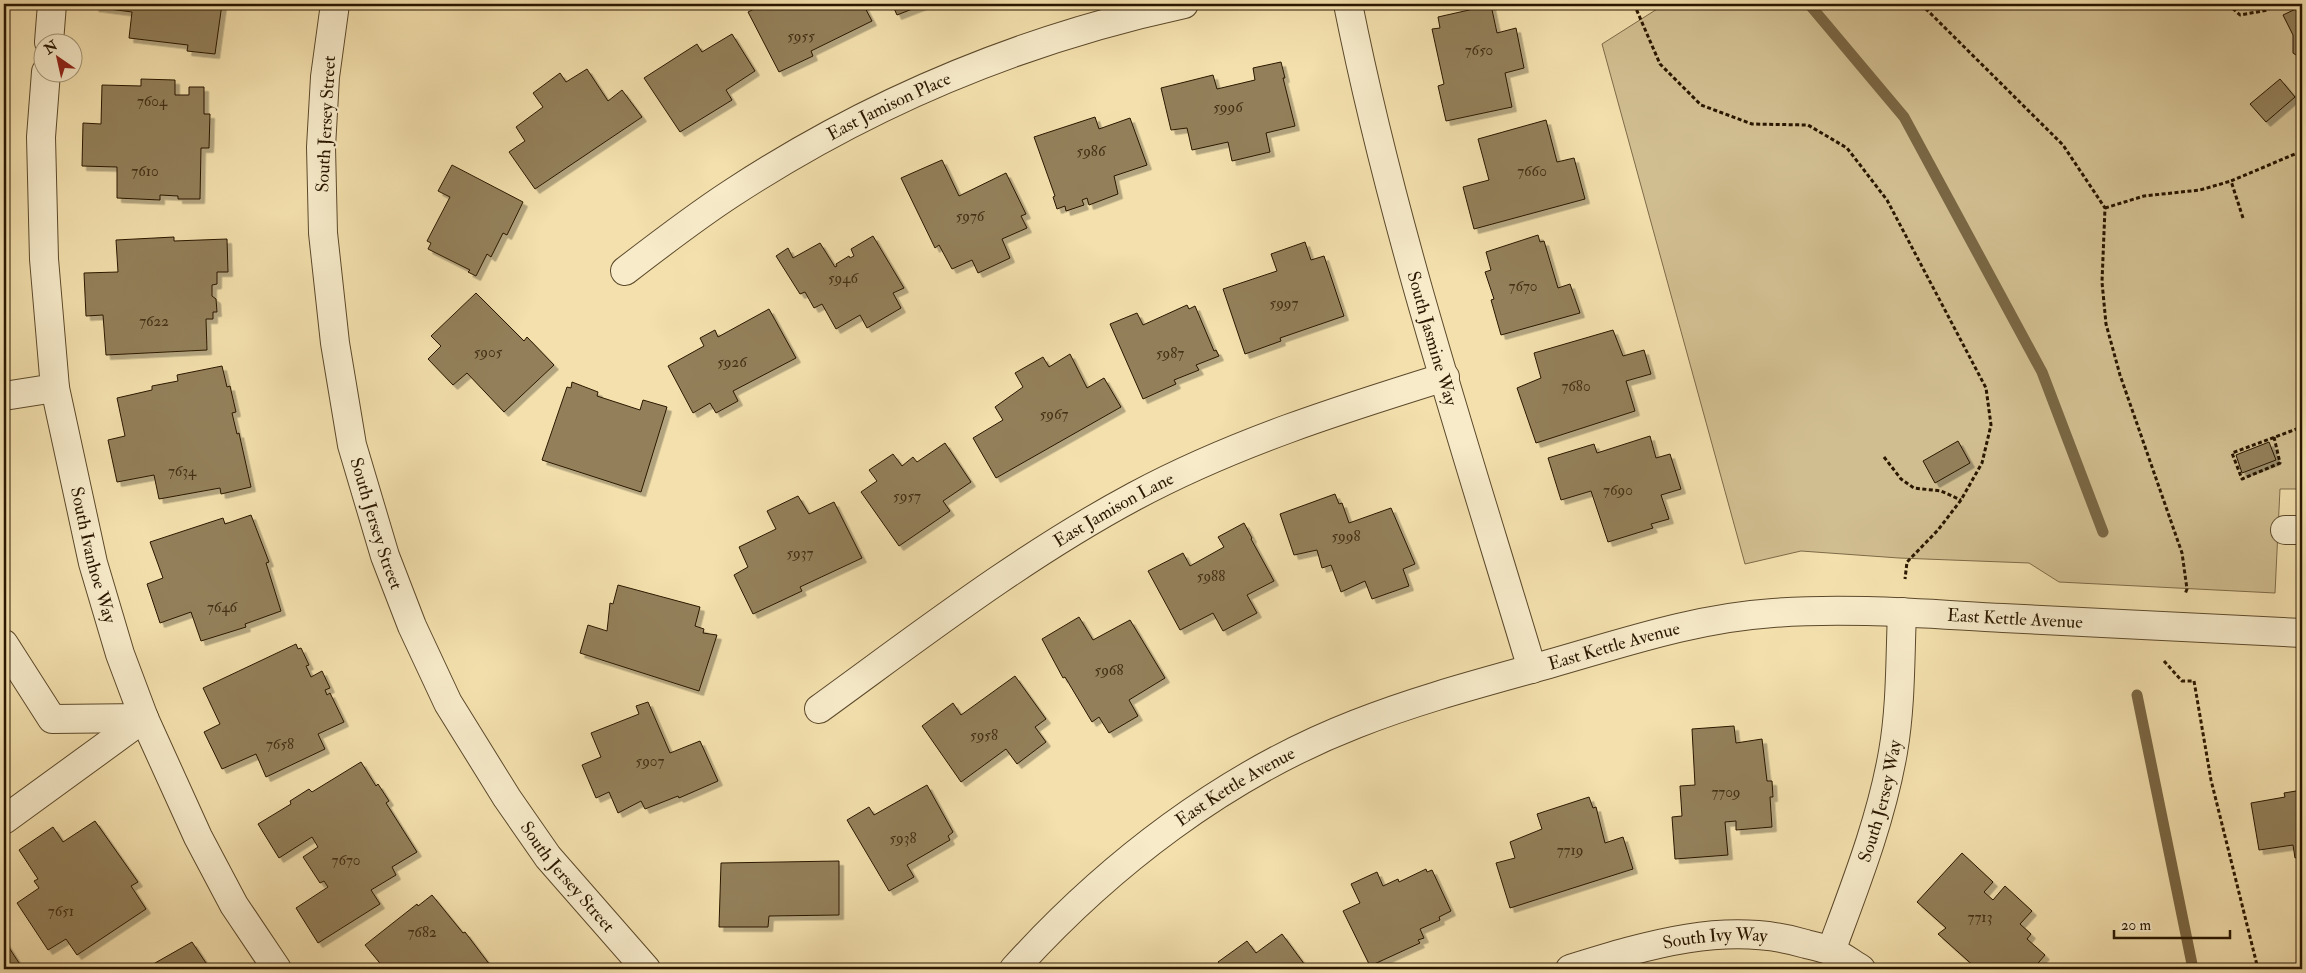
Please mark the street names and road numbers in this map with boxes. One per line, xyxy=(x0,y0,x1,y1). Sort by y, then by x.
street label: South Jersey Street xyxy=(311,55,341,193)
street label: East Jamison Place xyxy=(823,67,955,146)
street label: South Jasmine Way xyxy=(1402,269,1463,409)
street label: South Jersey Street xyxy=(345,455,408,593)
street label: East Jamison Lane xyxy=(1049,467,1178,552)
street label: South Ivanhoe Way xyxy=(65,485,122,627)
street label: East Kettle Avenue xyxy=(1946,603,2084,634)
street label: East Kettle Avenue xyxy=(1545,616,1682,675)
street label: South Jersey Way xyxy=(1853,737,1906,865)
street label: East Kettle Avenue xyxy=(1171,741,1299,831)
street label: South Jersey Street xyxy=(515,817,620,937)
street label: South Ivy Way xyxy=(1660,923,1770,954)

